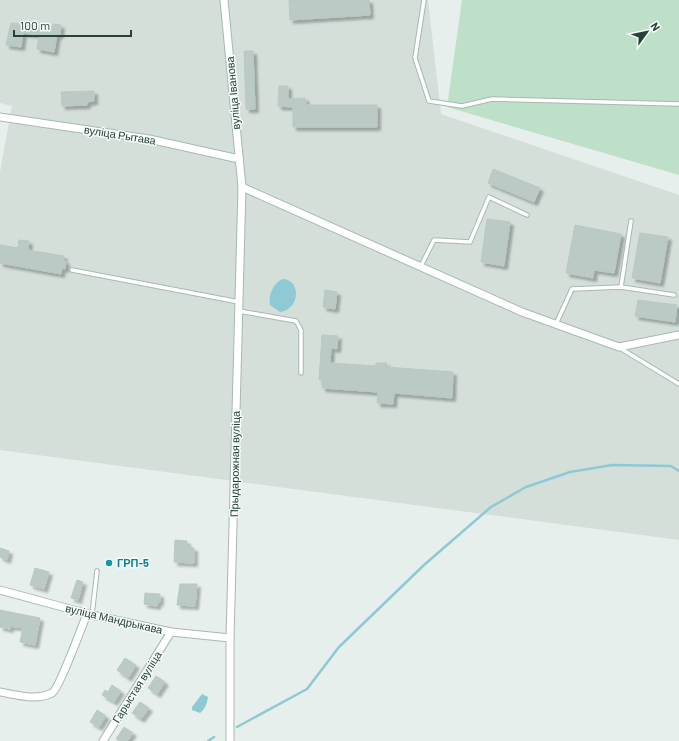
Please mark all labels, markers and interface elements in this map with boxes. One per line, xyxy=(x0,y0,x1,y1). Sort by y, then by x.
scale bar xyxy=(14,12,131,38)
north arrow xyxy=(627,12,667,52)
text: 100 m xyxy=(20,18,50,32)
text: N xyxy=(648,20,663,33)
street label: вуліца Іванова xyxy=(223,55,242,130)
street label: вуліца Рытава xyxy=(83,122,158,147)
street label: Прыдарожная вуліца xyxy=(227,410,242,517)
place label: ГРП-5 xyxy=(117,556,149,569)
marker: ГРП-5 xyxy=(104,558,114,568)
street label: вуліца Мандрыкава xyxy=(64,601,165,636)
street label: Гарыстая вуліца xyxy=(109,648,164,725)

